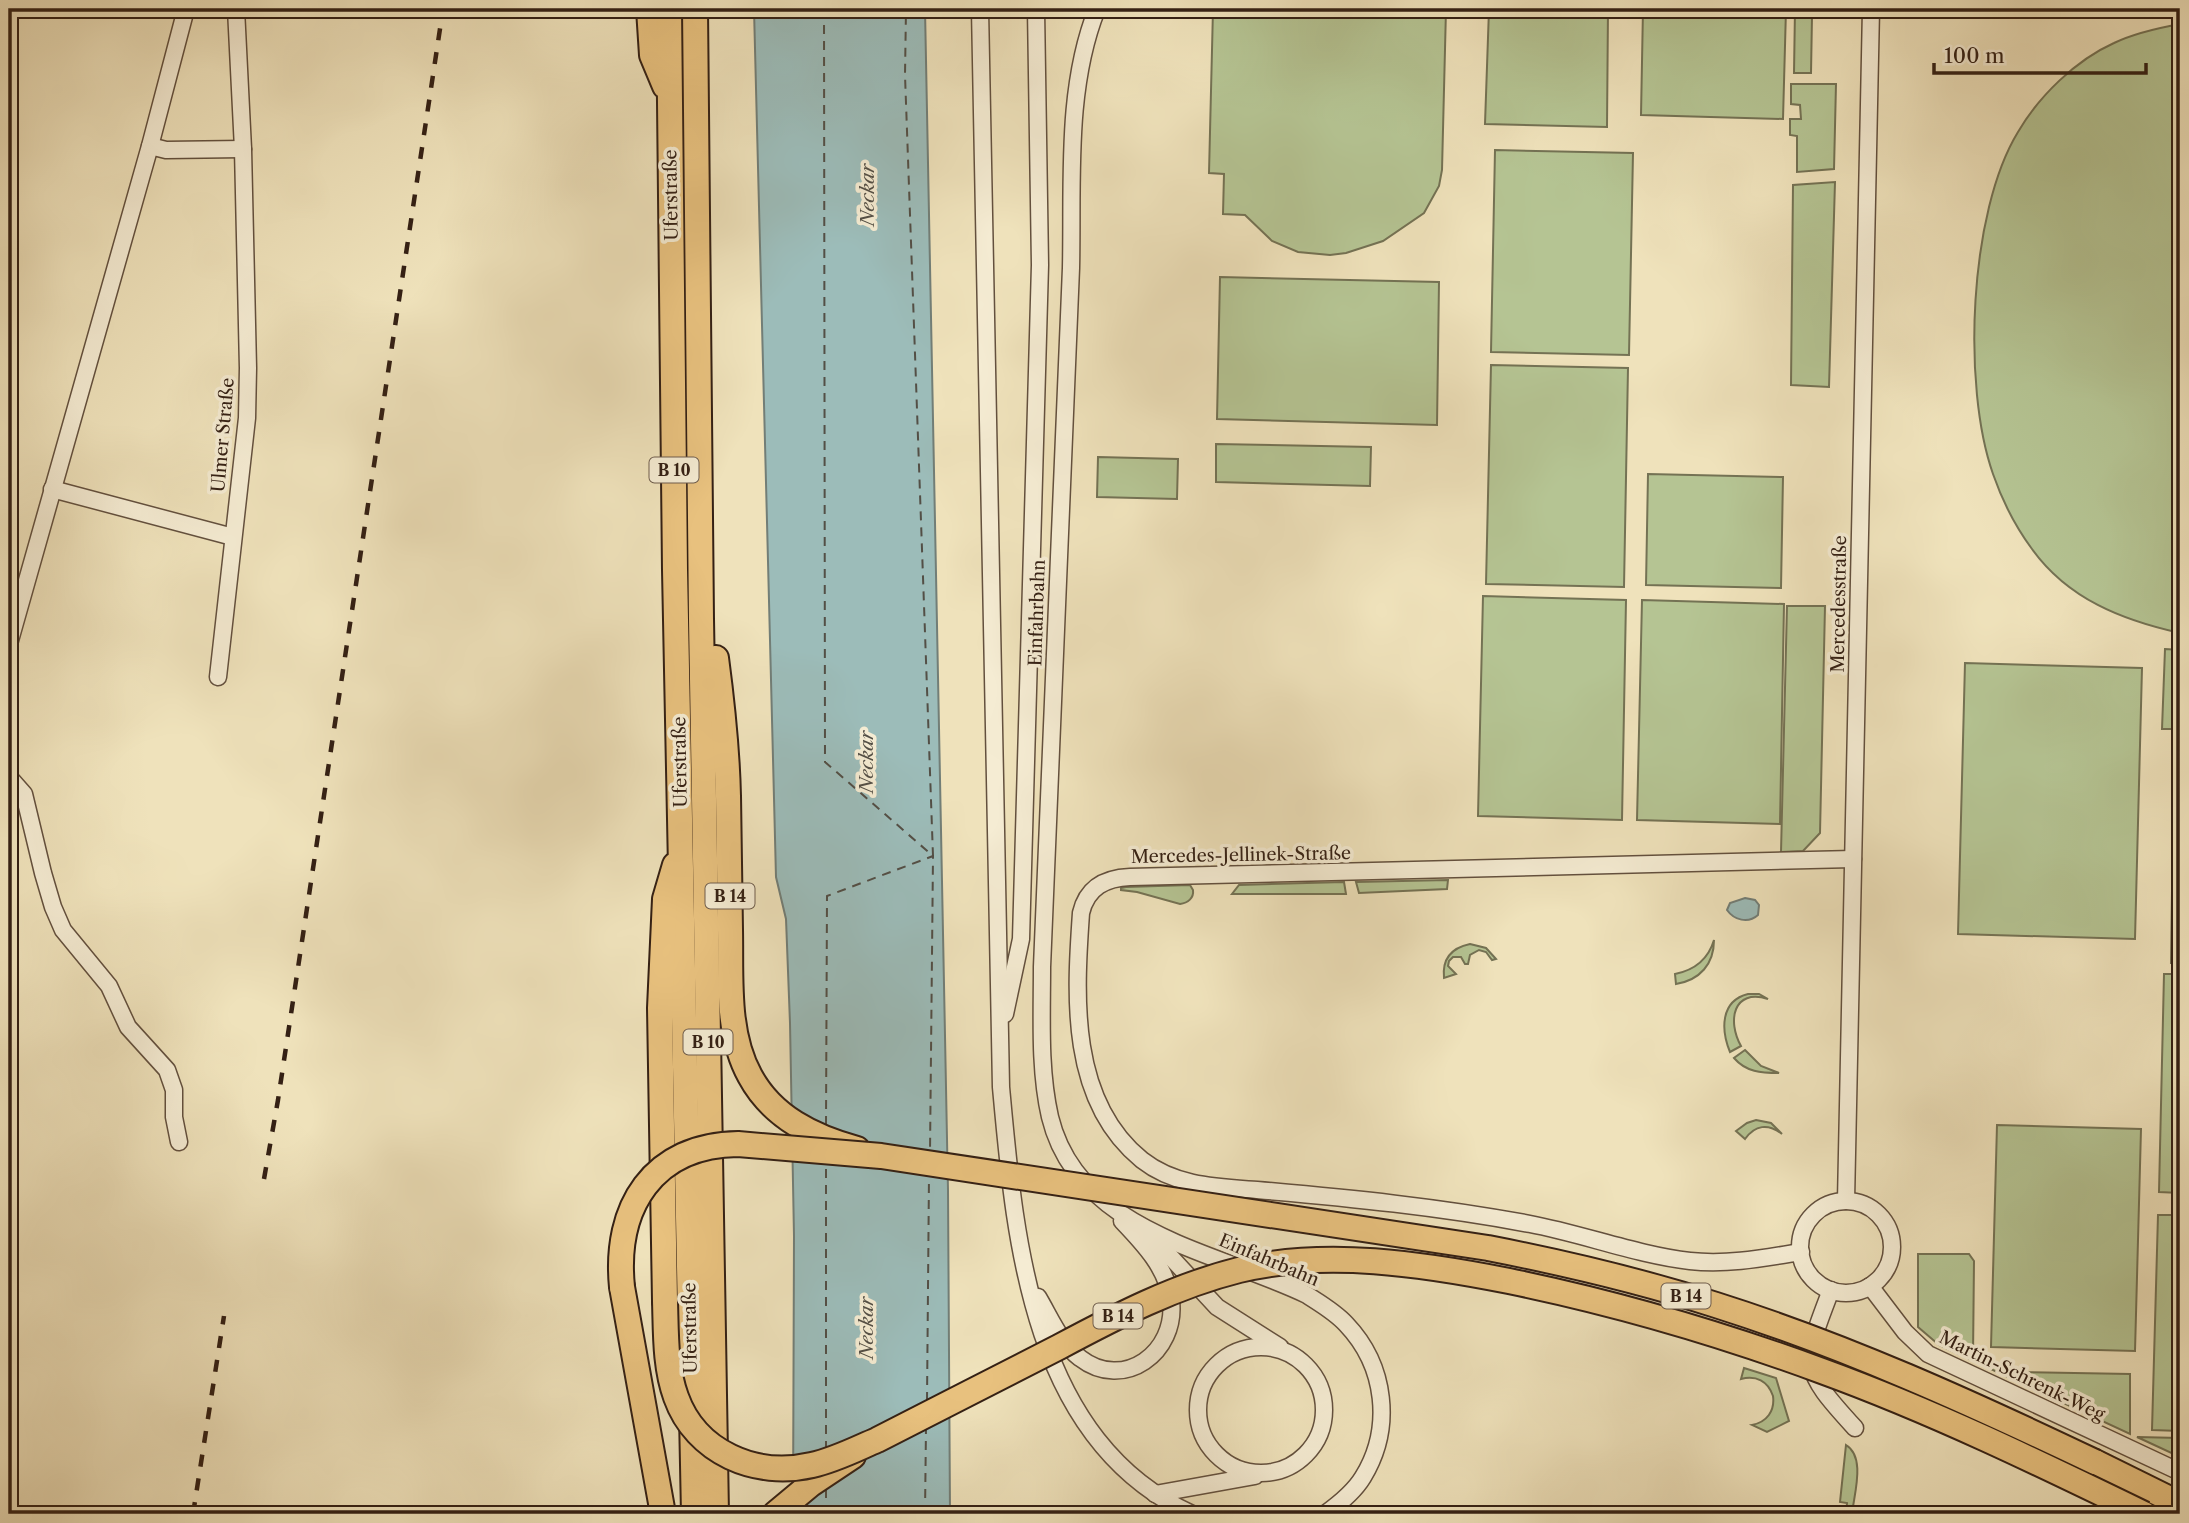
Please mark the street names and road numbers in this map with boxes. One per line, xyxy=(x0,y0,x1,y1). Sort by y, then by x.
street label: Uferstraße xyxy=(659,149,683,241)
street label: Ulmer Straße xyxy=(207,377,239,493)
road number: B 10 xyxy=(650,457,698,482)
street label: Mercedesstraße xyxy=(1827,535,1851,673)
street label: Einfahrbahn xyxy=(1024,559,1050,667)
street label: Uferstraße xyxy=(668,716,692,808)
street label: Mercedes-Jellinek-Straße xyxy=(1131,842,1351,868)
road number: B 14 xyxy=(706,884,754,908)
road number: B 10 xyxy=(684,1030,732,1054)
street label: Einfahrbahn xyxy=(1216,1229,1322,1291)
street label: Uferstraße xyxy=(678,1282,702,1374)
road number: B 14 xyxy=(1662,1284,1710,1308)
road number: B 14 xyxy=(1094,1304,1142,1328)
street label: Martin-Schrenk-Weg xyxy=(1936,1326,2109,1426)

